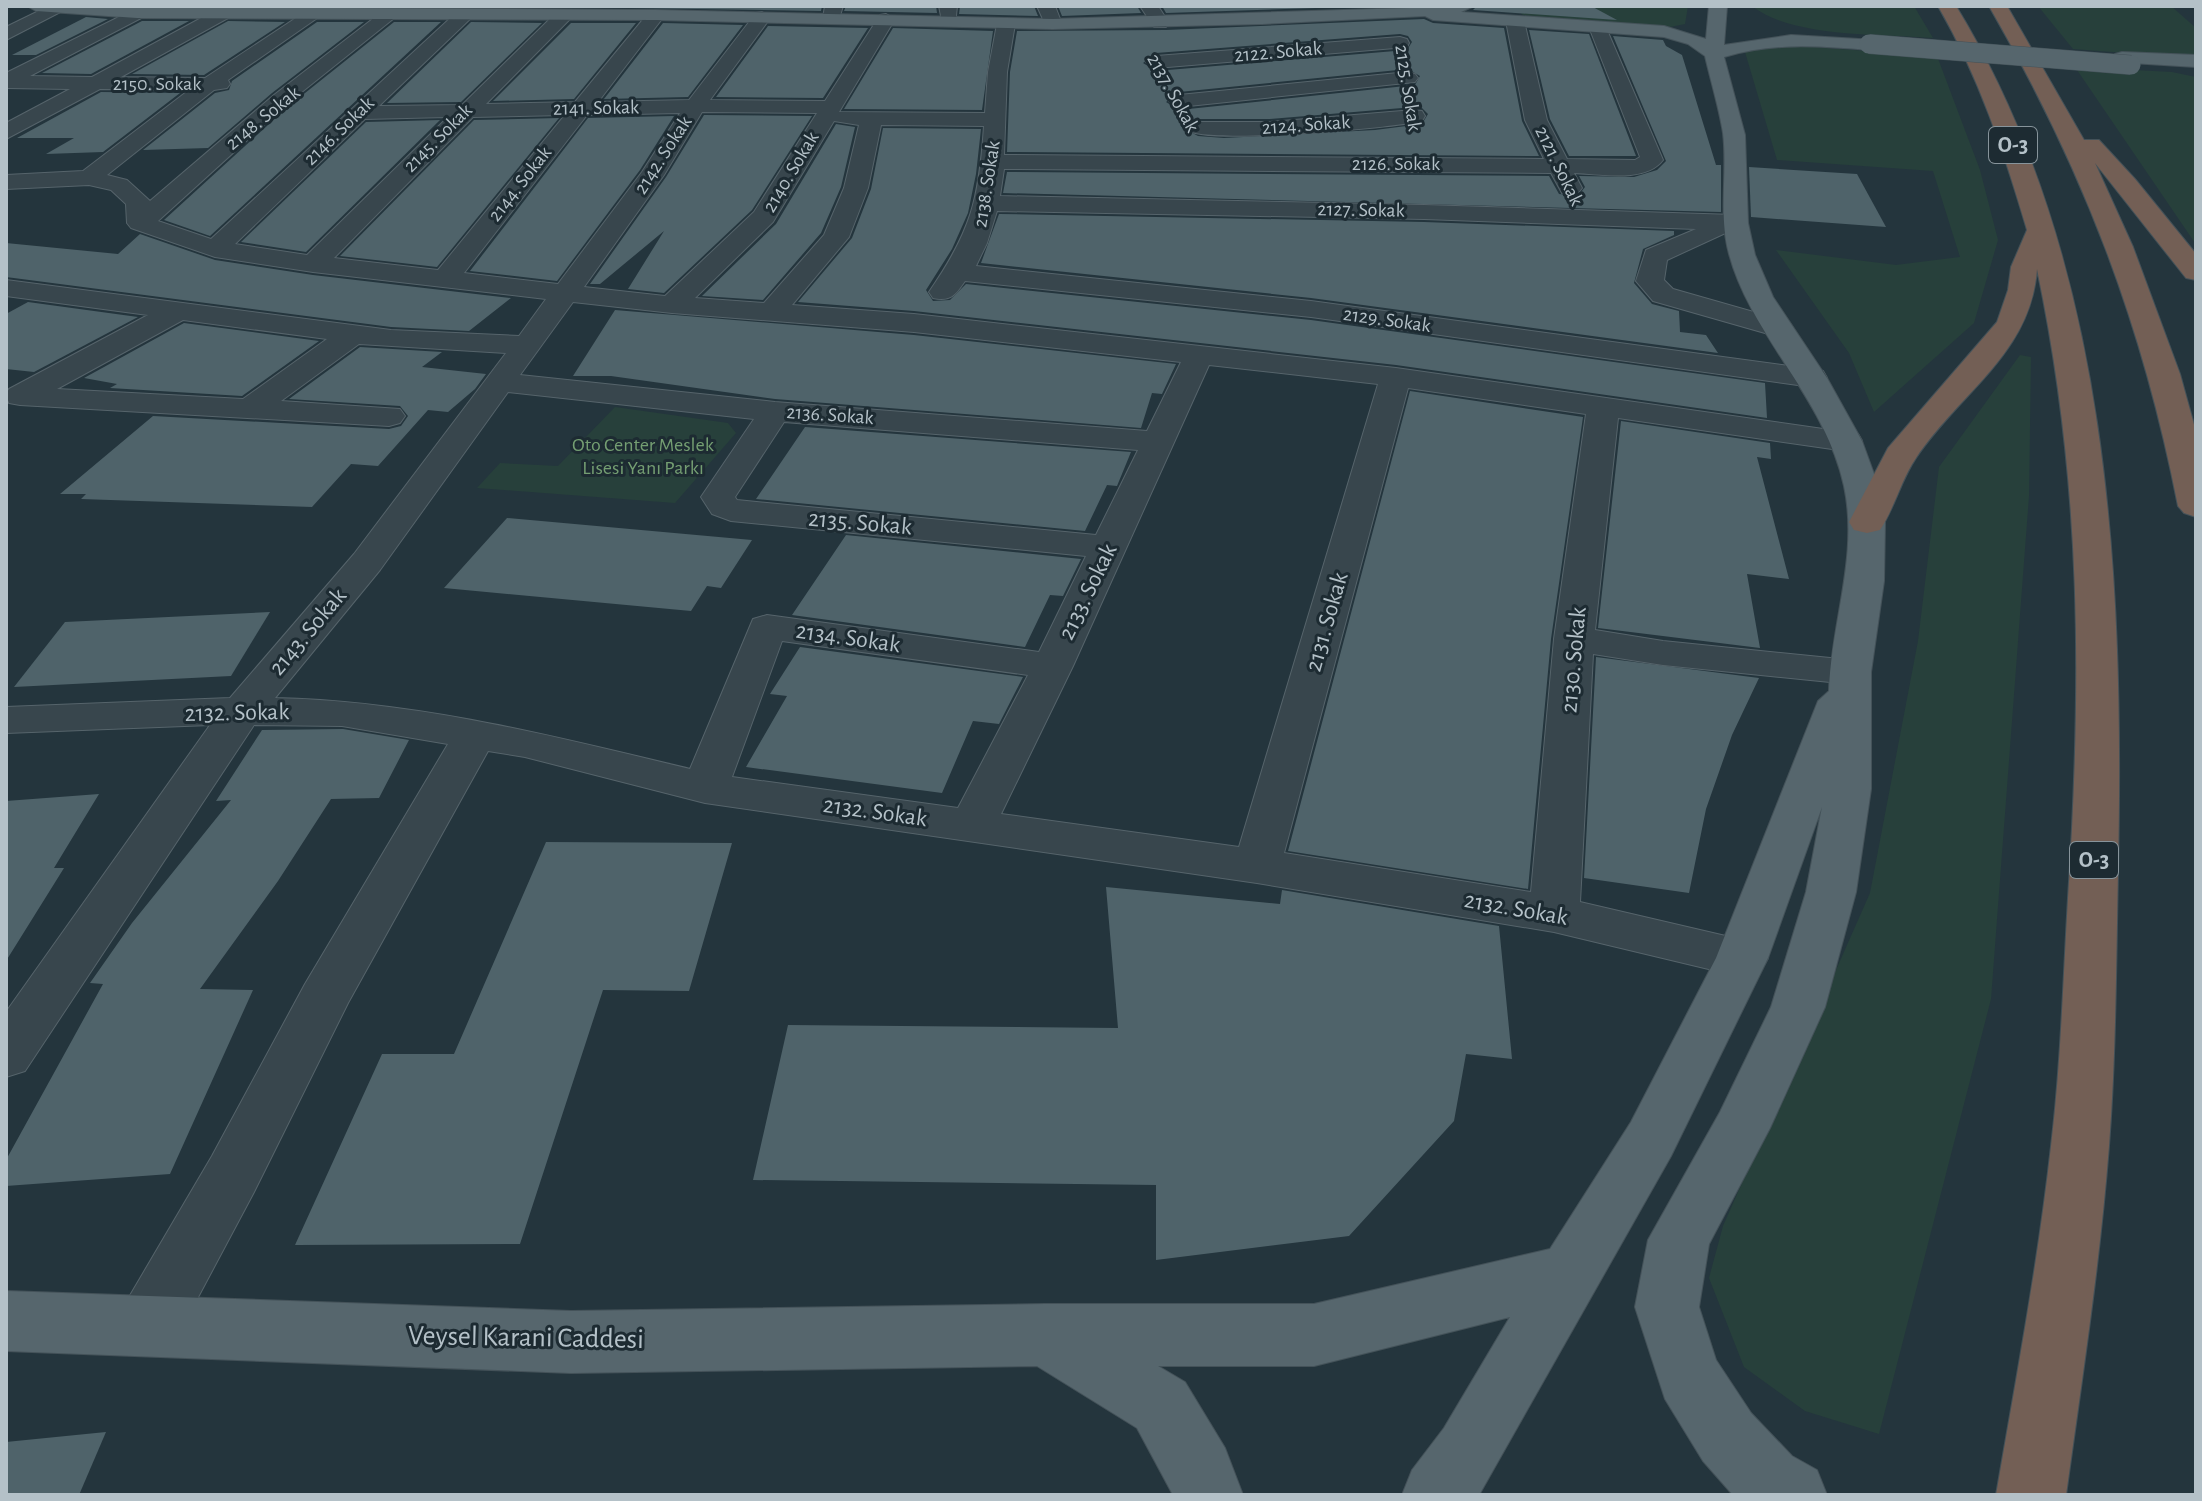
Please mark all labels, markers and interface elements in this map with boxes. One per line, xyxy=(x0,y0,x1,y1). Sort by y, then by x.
street label: 2122. Sokak xyxy=(1233,38,1323,66)
street label: 2125. Sokak xyxy=(1391,43,1425,133)
street label: 2137. Sokak xyxy=(1143,50,1203,136)
street label: 2150. Sokak xyxy=(113,74,201,94)
street label: 2148. Sokak xyxy=(222,82,304,154)
street label: 2146. Sokak xyxy=(300,93,378,169)
street label: 2141. Sokak xyxy=(553,97,639,119)
street label: 2145. Sokak xyxy=(400,100,476,176)
street label: 2142. Sokak xyxy=(631,112,695,198)
street label: 2124. Sokak xyxy=(1261,112,1351,138)
street label: 2121. Sokak xyxy=(1531,123,1587,209)
road number: O-3 xyxy=(1989,127,2037,163)
street label: 2140. Sokak xyxy=(759,128,823,216)
street label: 2138. Sokak xyxy=(970,139,1004,229)
street label: 2144. Sokak xyxy=(485,143,555,225)
street label: 2126. Sokak xyxy=(1352,154,1440,174)
street label: 2127. Sokak xyxy=(1317,199,1405,221)
street label: 2129. Sokak xyxy=(1342,304,1432,336)
street label: 2136. Sokak xyxy=(786,402,874,428)
park label: Oto Center Meslek Lisesi Yanı Parkı xyxy=(572,435,714,478)
street label: 2135. Sokak xyxy=(807,507,913,539)
street label: 2133. Sokak xyxy=(1055,540,1122,644)
street label: 2131. Sokak xyxy=(1301,570,1353,674)
street label: 2143. Sokak xyxy=(265,584,351,680)
street label: 2130. Sokak xyxy=(1557,606,1591,714)
street label: 2134. Sokak xyxy=(794,619,902,657)
street label: 2132. Sokak xyxy=(185,700,290,726)
street label: 2132. Sokak xyxy=(822,793,928,831)
road number: O-3 xyxy=(2070,842,2118,878)
street label: 2132. Sokak xyxy=(1462,888,1570,930)
street label: Veysel Karani Caddesi xyxy=(408,1322,644,1354)

